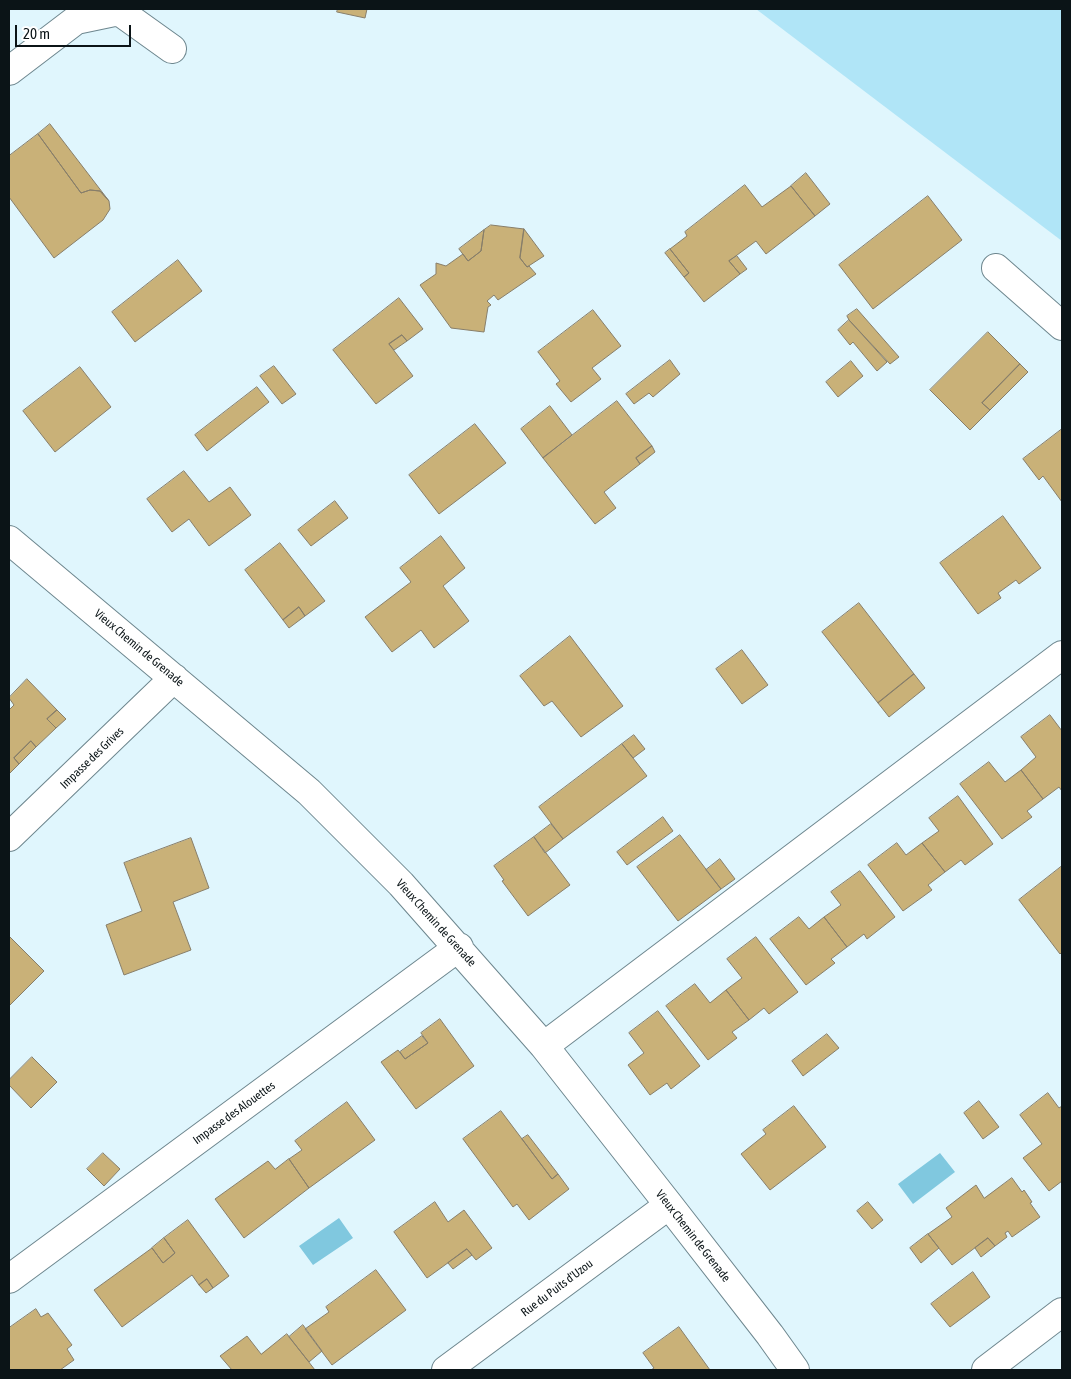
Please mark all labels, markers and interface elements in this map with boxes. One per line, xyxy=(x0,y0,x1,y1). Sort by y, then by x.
scale bar xyxy=(18,15,134,47)
text: 20 m xyxy=(23,25,50,42)
street label: Vieux Chemin de Grenade xyxy=(91,606,187,690)
street label: Impasse des Grives xyxy=(57,724,127,792)
street label: Vieux Chemin de Grenade xyxy=(393,876,479,970)
street label: Impasse des Alouettes xyxy=(190,1078,278,1148)
street label: Vieux Chemin de Grenade xyxy=(653,1187,733,1285)
street label: Rue du Puits d'Uzou xyxy=(518,1256,596,1320)

